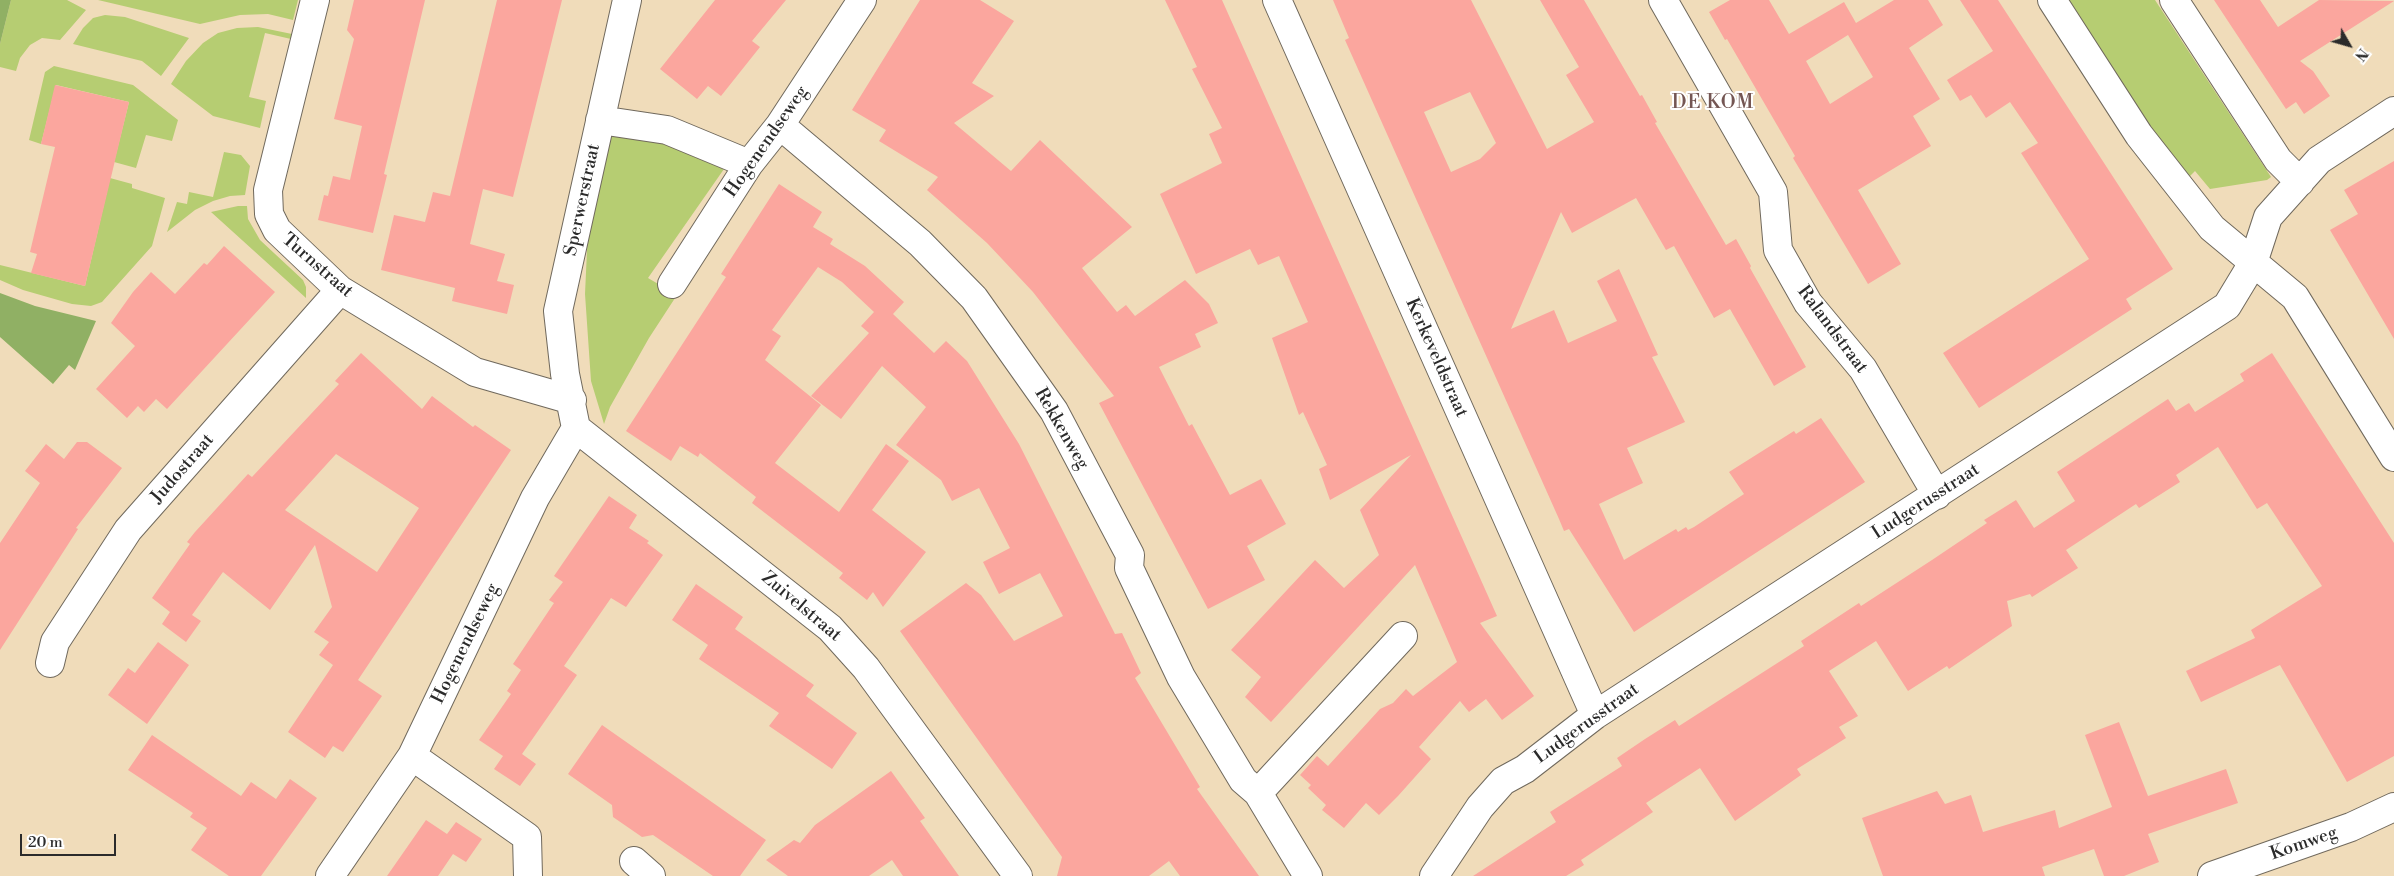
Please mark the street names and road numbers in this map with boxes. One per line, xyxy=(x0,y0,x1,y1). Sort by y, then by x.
street label: Hogenendseweg xyxy=(721,82,813,202)
street label: Sperwerstraat xyxy=(561,142,605,258)
street label: Turnstraat xyxy=(277,229,357,303)
street label: Ralandstraat xyxy=(1792,282,1872,378)
street label: Kerkeveldstraat xyxy=(1400,295,1472,421)
street label: Rekkenweg xyxy=(1029,384,1093,474)
street label: Judostraat xyxy=(147,430,219,508)
street label: Ludgerusstraat xyxy=(1868,459,1984,545)
street label: Zuivelstraat xyxy=(757,567,845,647)
street label: Hogenendseweg xyxy=(428,580,504,708)
street label: Ludgerusstraat xyxy=(1531,679,1643,769)
street label: Komweg xyxy=(2268,822,2340,866)

